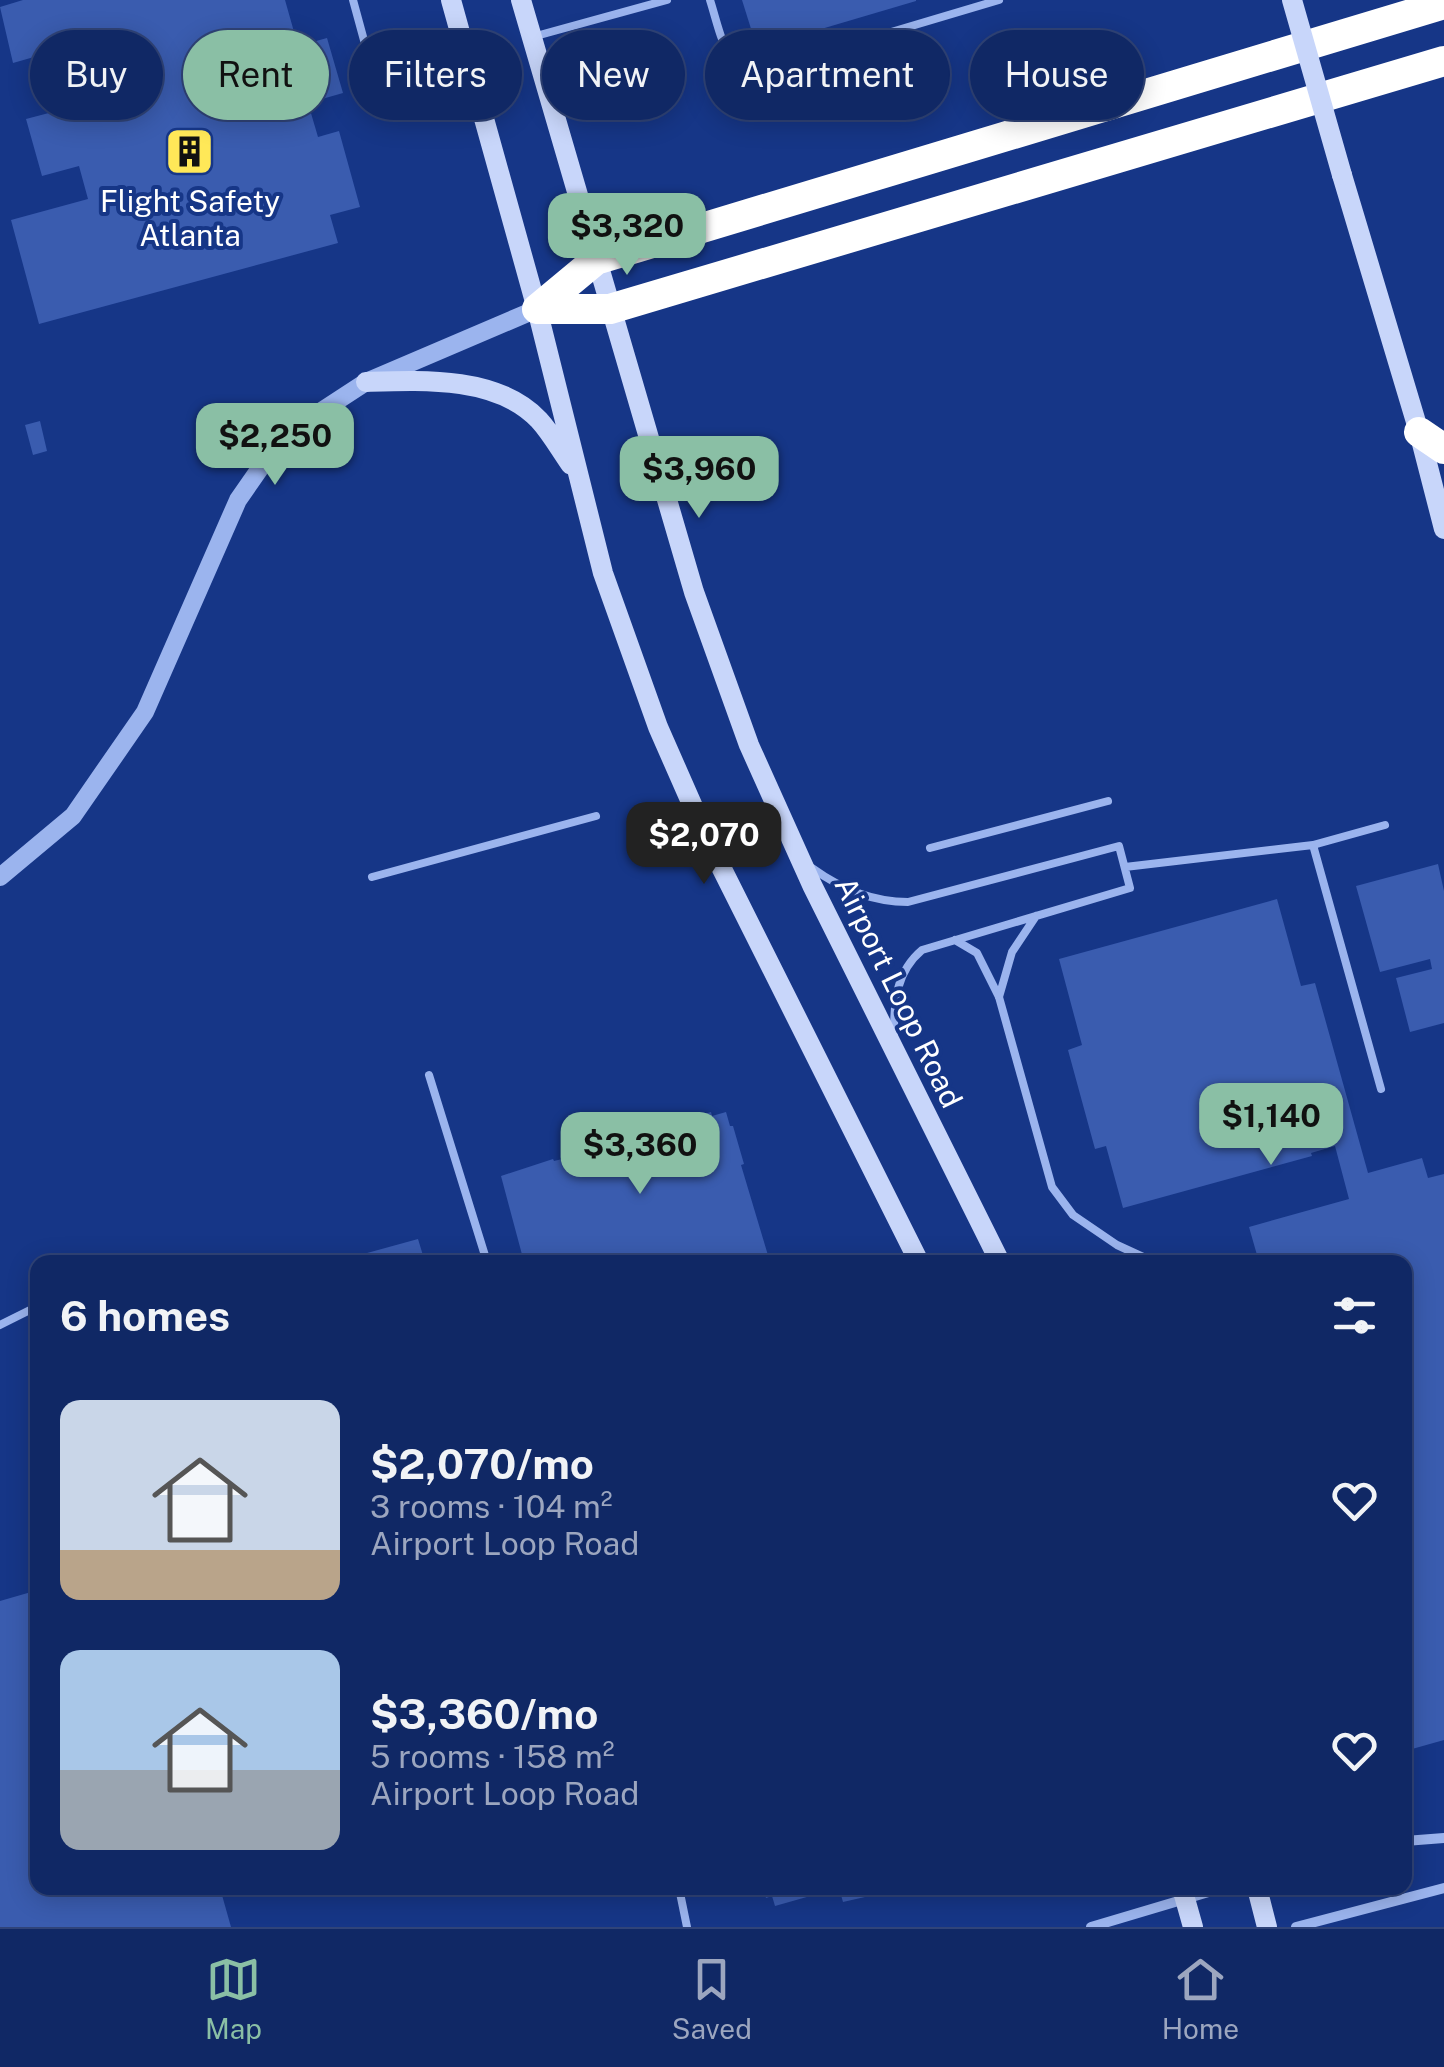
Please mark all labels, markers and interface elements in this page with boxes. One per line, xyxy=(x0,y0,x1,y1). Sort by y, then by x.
chip: Buy xyxy=(30,30,163,120)
chip: Rent xyxy=(183,30,329,120)
chip: Filters xyxy=(349,30,522,120)
chip: New xyxy=(542,30,685,120)
chip: Apartment xyxy=(705,30,950,120)
chip: House xyxy=(970,30,1144,120)
building icon: Flight Safety Atlanta xyxy=(164,126,216,178)
place label: Flight Safety Atlanta xyxy=(100,183,280,253)
pin: $3,320 xyxy=(546,193,708,278)
text: $3,320 xyxy=(570,207,684,244)
pin: $2,250 xyxy=(194,403,356,488)
text: $2,250 xyxy=(218,417,332,454)
pin: $3,960 xyxy=(618,436,780,521)
text: $3,960 xyxy=(642,450,756,487)
pin: $2,070 xyxy=(623,802,785,887)
text: $2,070 xyxy=(648,816,760,853)
street label: Airport Loop Road xyxy=(827,871,971,1113)
pin: $1,140 xyxy=(1190,1083,1352,1168)
text: $1,140 xyxy=(1221,1097,1321,1134)
pin: $3,360 xyxy=(559,1112,721,1197)
text: $3,360 xyxy=(583,1126,697,1163)
icon: filters xyxy=(1327,1288,1382,1343)
text: 6 homes xyxy=(60,1291,230,1340)
text: $2,070/mo xyxy=(370,1439,594,1488)
icon: home xyxy=(140,1440,260,1560)
icon: heart xyxy=(1327,1473,1382,1528)
text: 3 rooms · 104 m² xyxy=(370,1488,613,1525)
text: Airport Loop Road xyxy=(370,1525,639,1562)
text: $3,360/mo xyxy=(370,1689,598,1738)
icon: home xyxy=(140,1690,260,1810)
icon: heart xyxy=(1327,1723,1382,1778)
text: 5 rooms · 158 m² xyxy=(370,1738,614,1775)
text: Airport Loop Road xyxy=(370,1775,639,1812)
tab: Map xyxy=(205,1952,262,2045)
tab: Saved xyxy=(672,1952,752,2045)
tab: Home xyxy=(1162,1952,1239,2045)

